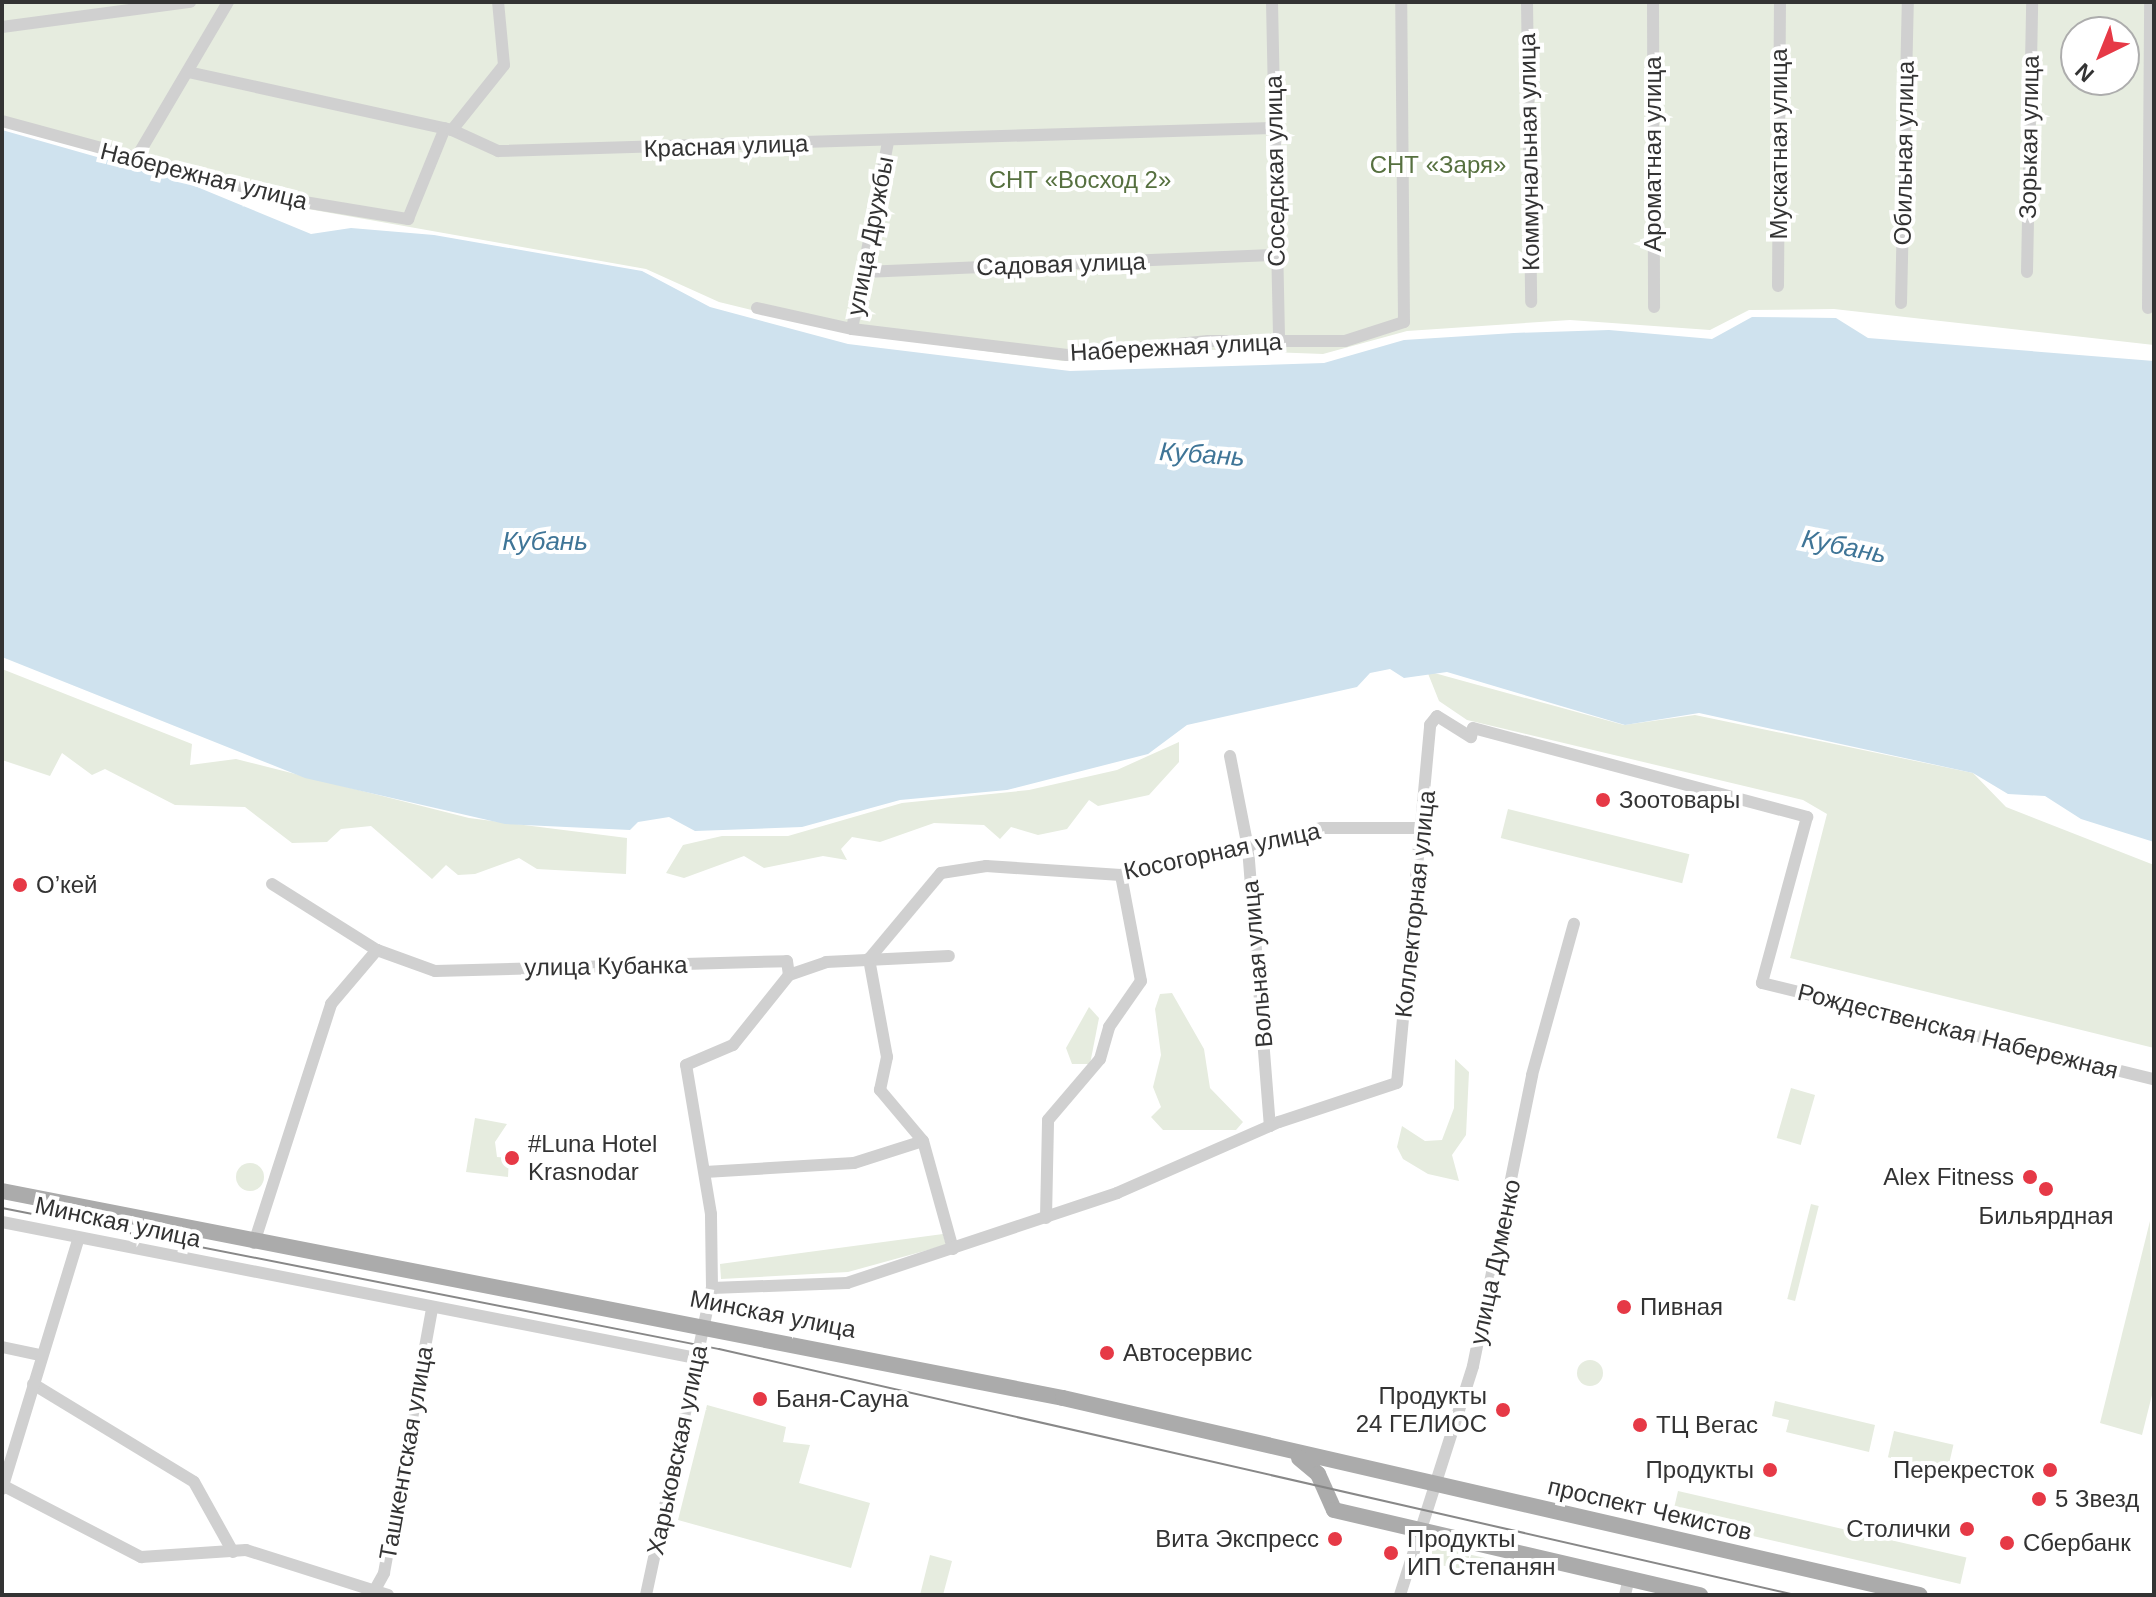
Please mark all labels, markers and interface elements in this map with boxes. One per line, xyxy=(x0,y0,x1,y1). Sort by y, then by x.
north arrow xyxy=(2060,16,2140,96)
street label: Коммунальная улица xyxy=(1513,33,1545,271)
street label: Мускатная улица xyxy=(1765,48,1793,240)
street label: Зорькая улица xyxy=(2013,55,2045,219)
street label: Ароматная улица xyxy=(1639,56,1667,252)
text: N xyxy=(2070,58,2099,87)
street label: Обильная улица xyxy=(1888,60,1920,246)
street label: Соседская улица xyxy=(1259,75,1291,267)
street label: Красная улица xyxy=(643,129,809,163)
street label: Набережная улица xyxy=(98,136,310,216)
park label: СНТ «Заря» xyxy=(1370,151,1506,179)
street label: улица Дружбы xyxy=(840,154,900,318)
park label: СНТ «Восход 2» xyxy=(989,166,1171,194)
street label: Садовая улица xyxy=(976,247,1146,281)
street label: Набережная улица xyxy=(1069,327,1283,367)
water label: Кубань xyxy=(1158,436,1246,474)
water label: Кубань xyxy=(1799,524,1889,570)
water label: Кубань xyxy=(502,526,588,558)
place label: Зоотовары xyxy=(1619,786,1740,814)
street label: Коллекторная улица xyxy=(1389,789,1441,1019)
marker: Зоотовары xyxy=(1594,791,1612,809)
street label: Косогорная улица xyxy=(1121,816,1323,886)
place label: О’кей xyxy=(36,871,98,899)
marker: О’кей xyxy=(11,876,29,894)
street label: Вольная улица xyxy=(1235,879,1279,1049)
street label: улица Кубанка xyxy=(524,950,688,982)
street label: Рождественская Набережная xyxy=(1795,977,2121,1085)
place label: #Luna Hotel Krasnodar xyxy=(528,1130,657,1186)
marker: #Luna Hotel Krasnodar xyxy=(503,1149,521,1167)
place label: Alex Fitness xyxy=(1883,1163,2014,1191)
marker: Alex Fitness xyxy=(2021,1168,2039,1186)
street label: улица Думенко xyxy=(1463,1177,1527,1347)
marker: Бильярдная xyxy=(2037,1180,2055,1198)
street label: Минская улица xyxy=(33,1190,203,1254)
place label: Бильярдная xyxy=(1978,1202,2114,1230)
street label: Минская улица xyxy=(687,1284,859,1344)
place label: Пивная xyxy=(1640,1293,1723,1321)
marker: Пивная xyxy=(1615,1298,1633,1316)
place label: Автосервис xyxy=(1123,1339,1252,1367)
street label: Харьковская улица xyxy=(641,1342,713,1558)
street label: Ташкентская улица xyxy=(373,1344,439,1562)
marker: Автосервис xyxy=(1098,1344,1116,1362)
place label: Продукты 24 ГЕЛИОС xyxy=(1356,1382,1487,1438)
place label: Баня-Сауна xyxy=(776,1385,909,1413)
marker: Баня-Сауна xyxy=(751,1390,769,1408)
marker: Продукты 24 ГЕЛИОС xyxy=(1494,1401,1512,1419)
place label: ТЦ Вегас xyxy=(1656,1411,1758,1439)
marker: ТЦ Вегас xyxy=(1631,1416,1649,1434)
place label: Продукты xyxy=(1646,1456,1754,1484)
place label: Перекресток xyxy=(1893,1456,2034,1484)
marker: Продукты xyxy=(1761,1461,1779,1479)
marker: Перекресток xyxy=(2041,1461,2059,1479)
street label: проспект Чекистов xyxy=(1545,1472,1755,1546)
place label: 5 Звезд xyxy=(2055,1485,2139,1513)
marker: 5 Звезд xyxy=(2030,1490,2048,1508)
place label: Столички xyxy=(1846,1515,1951,1543)
marker: Столички xyxy=(1958,1520,1976,1538)
place label: Вита Экспресс xyxy=(1155,1525,1319,1553)
place label: Продукты ИП Степанян xyxy=(1407,1525,1555,1581)
place label: Сбербанк xyxy=(2023,1529,2131,1557)
marker: Вита Экспресс xyxy=(1326,1530,1344,1548)
marker: Сбербанк xyxy=(1998,1534,2016,1552)
marker: Продукты ИП Степанян xyxy=(1382,1544,1400,1562)

